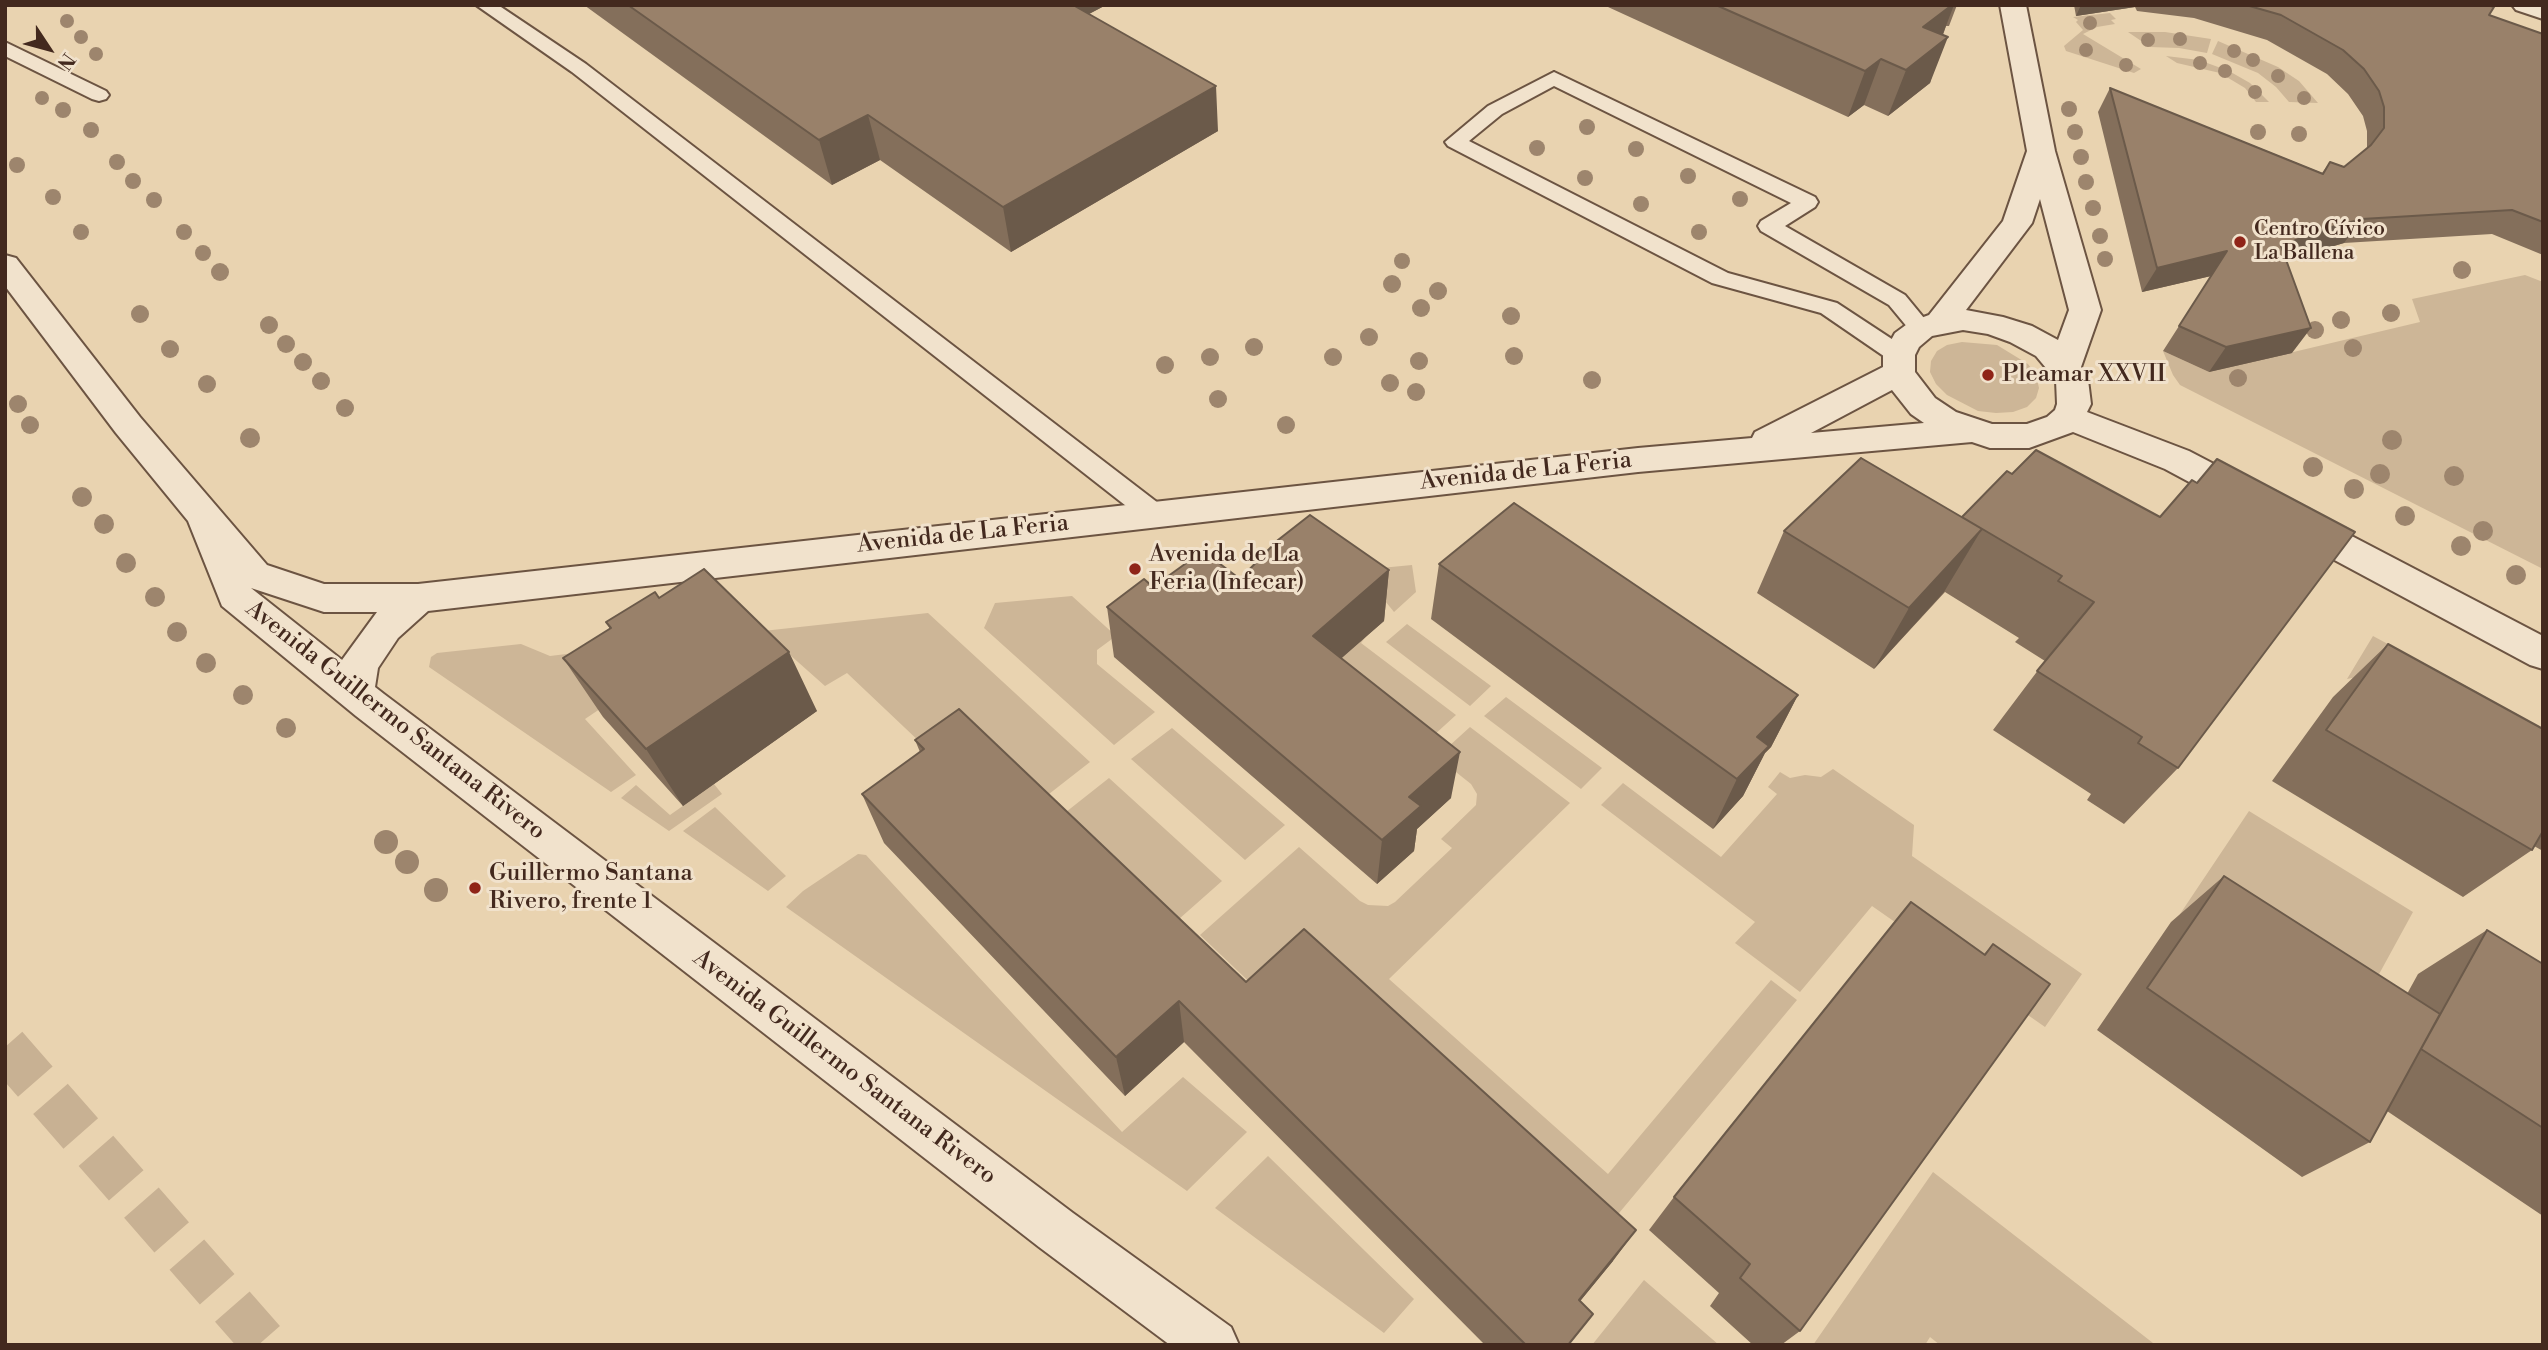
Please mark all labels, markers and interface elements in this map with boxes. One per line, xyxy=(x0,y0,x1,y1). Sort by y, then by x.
north arrow xyxy=(14,14,84,84)
text: N xyxy=(52,48,80,74)
place label: Centro Cívico La Ballena xyxy=(2254,217,2385,267)
marker: Centro Cívico La Ballena xyxy=(2232,234,2248,250)
place label: Pleamar XXVII xyxy=(2002,361,2166,389)
marker: Pleamar XXVII xyxy=(1980,367,1996,383)
street label: Avenida de La Feria xyxy=(1419,447,1633,497)
street label: Avenida de La Feria xyxy=(856,510,1070,560)
place label: Avenida de La Feria (Infecar) xyxy=(1149,541,1304,597)
marker: Avenida de La Feria (Infecar) xyxy=(1127,561,1143,577)
street label: Avenida Guillermo Santana Rivero xyxy=(239,595,551,847)
place label: Guillermo Santana Rivero, frente 1 xyxy=(489,860,693,916)
marker: Guillermo Santana Rivero, frente 1 xyxy=(467,880,483,896)
street label: Avenida Guillermo Santana Rivero xyxy=(687,944,1001,1192)

